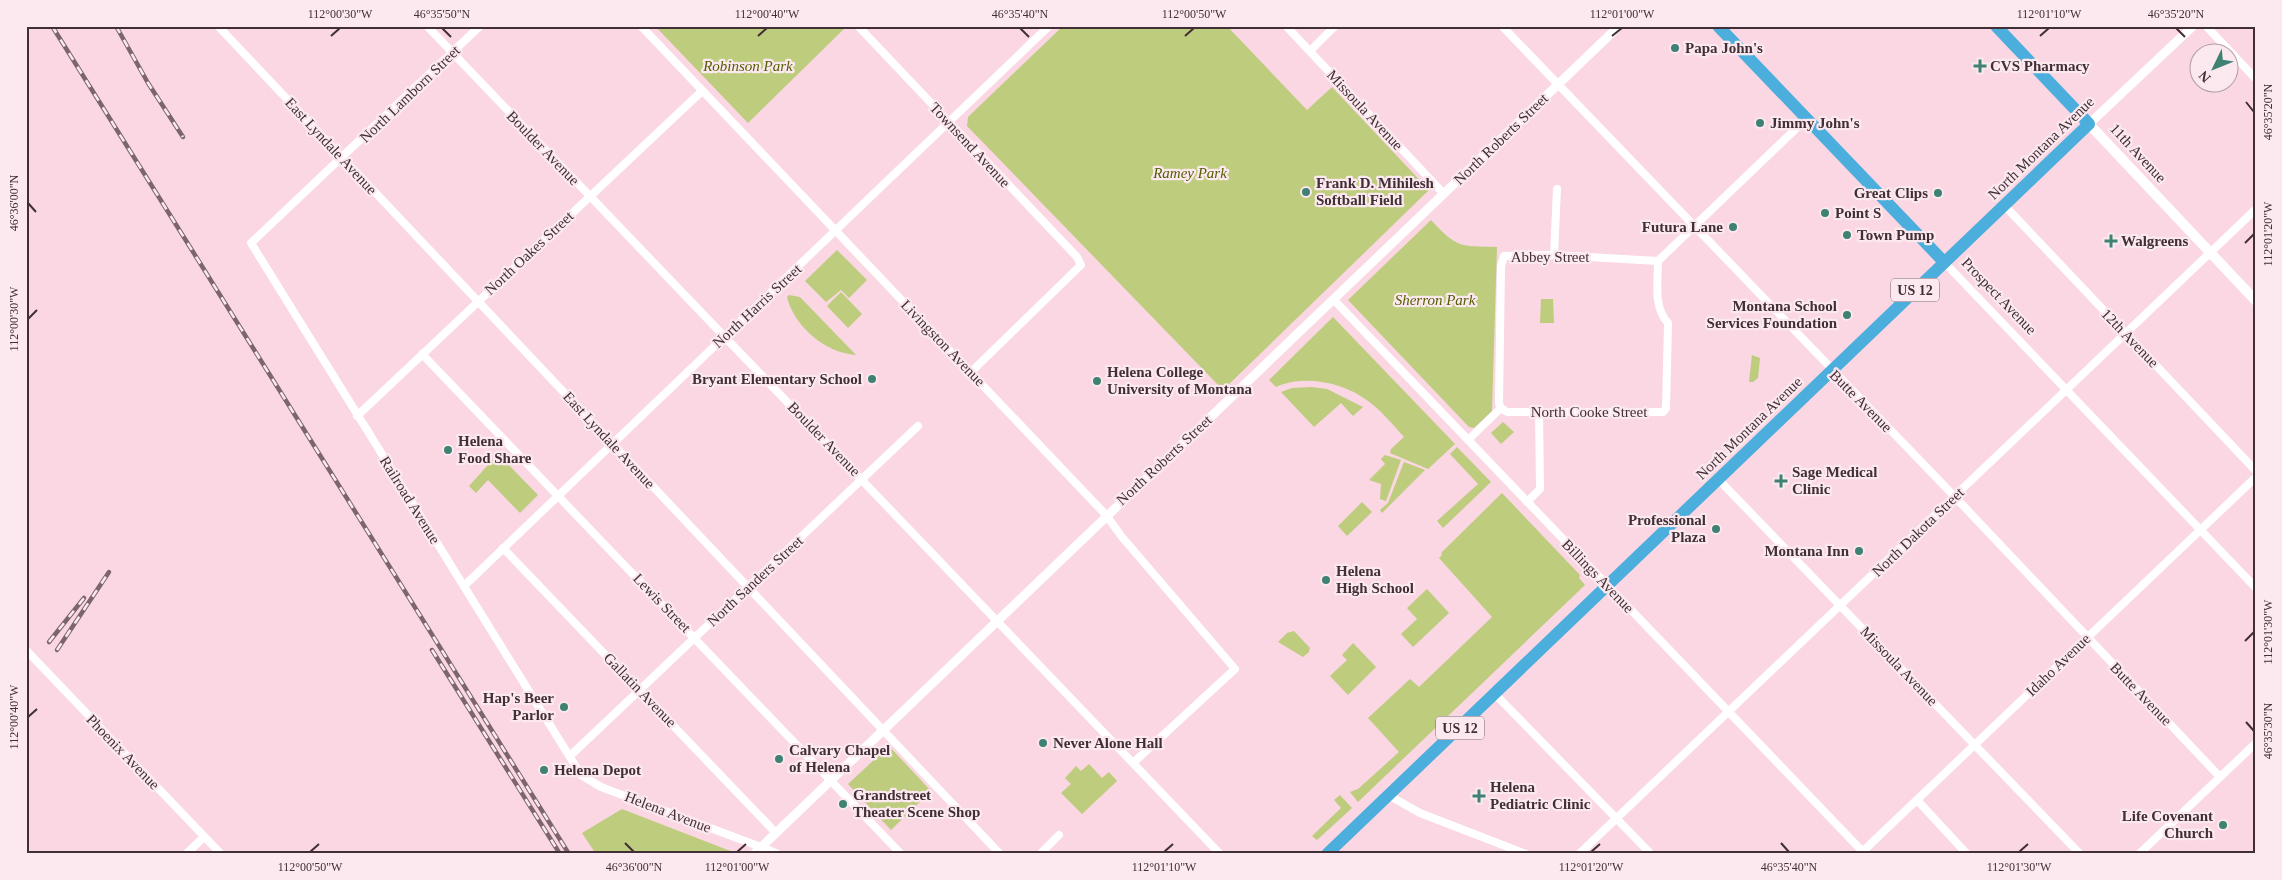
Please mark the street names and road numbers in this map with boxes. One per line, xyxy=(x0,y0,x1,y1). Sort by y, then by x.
street label: North Lamborn Street xyxy=(357,42,464,146)
street label: Missoula Avenue xyxy=(1324,67,1406,154)
street label: North Roberts Street xyxy=(1451,90,1552,188)
street label: North Montana Avenue xyxy=(1985,93,2097,203)
street label: East Lyndale Avenue xyxy=(282,94,380,198)
street label: Townsend Avenue xyxy=(927,99,1014,191)
street label: Boulder Avenue xyxy=(504,108,583,189)
street label: 11th Avenue xyxy=(2107,120,2170,186)
street label: North Oakes Street xyxy=(482,207,577,298)
street label: Abbey Street xyxy=(1511,249,1590,265)
street label: Prospect Avenue xyxy=(1958,254,2040,338)
street label: North Harris Street xyxy=(710,260,805,351)
road number: US 12 xyxy=(1891,278,1939,302)
street label: Livingston Avenue xyxy=(898,297,988,390)
street label: 12th Avenue xyxy=(2098,305,2162,371)
street label: Butte Avenue xyxy=(1827,367,1896,436)
street label: North Montana Avenue xyxy=(1693,373,1805,483)
street label: East Lyndale Avenue xyxy=(560,388,658,492)
street label: Boulder Avenue xyxy=(785,399,864,480)
street label: North Cooke Street xyxy=(1531,404,1648,420)
street label: North Roberts Street xyxy=(1113,411,1215,508)
street label: Railroad Avenue xyxy=(377,453,443,547)
street label: North Dakota Street xyxy=(1869,484,1968,580)
street label: North Sanders Street xyxy=(704,532,807,629)
street label: Billings Avenue xyxy=(1559,536,1637,616)
street label: Lewis Street xyxy=(630,570,695,636)
street label: Missoula Avenue xyxy=(1857,623,1941,709)
street label: Idaho Avenue xyxy=(2023,630,2094,699)
street label: Gallatin Avenue xyxy=(601,650,680,731)
street label: Butte Avenue xyxy=(2107,659,2175,729)
street label: Phoenix Avenue xyxy=(83,711,163,793)
road number: US 12 xyxy=(1436,716,1484,740)
street label: Helena Avenue xyxy=(623,788,714,836)

